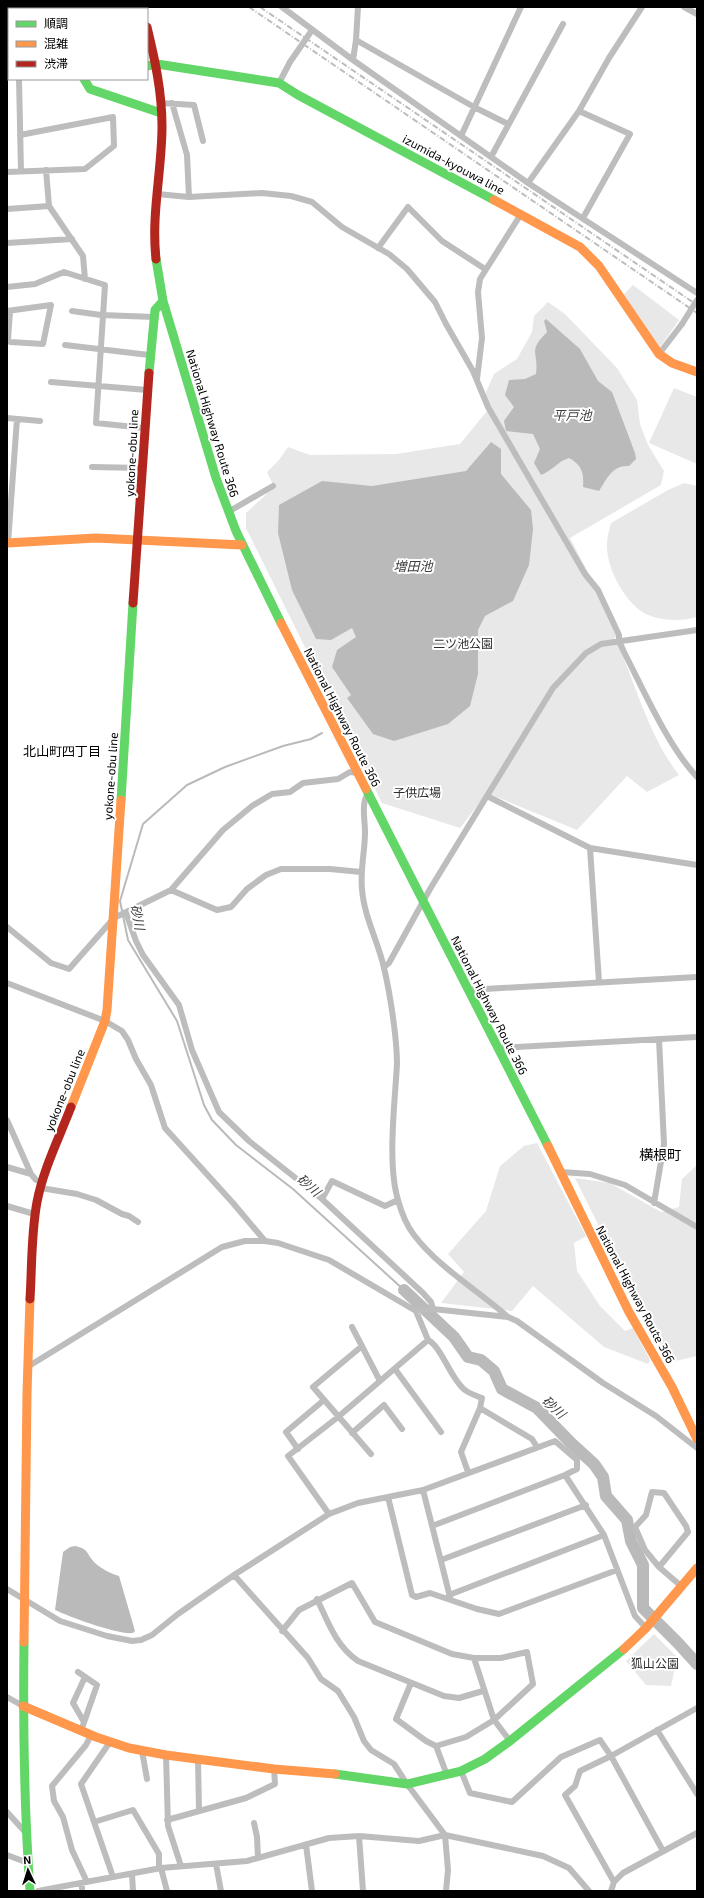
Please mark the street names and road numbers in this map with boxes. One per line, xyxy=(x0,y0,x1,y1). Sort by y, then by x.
street label: izumida-kyouwa line xyxy=(401,131,507,197)
street label: National Highway Route 366 xyxy=(184,347,242,499)
street label: yokone-obu line xyxy=(122,409,140,497)
street label: National Highway Route 366 xyxy=(302,645,384,789)
street label: yokone-obu line xyxy=(100,732,120,820)
street label: National Highway Route 366 xyxy=(449,933,531,1077)
street label: yokone-obu line xyxy=(41,1047,87,1133)
street label: National Highway Route 366 xyxy=(594,1223,678,1365)

